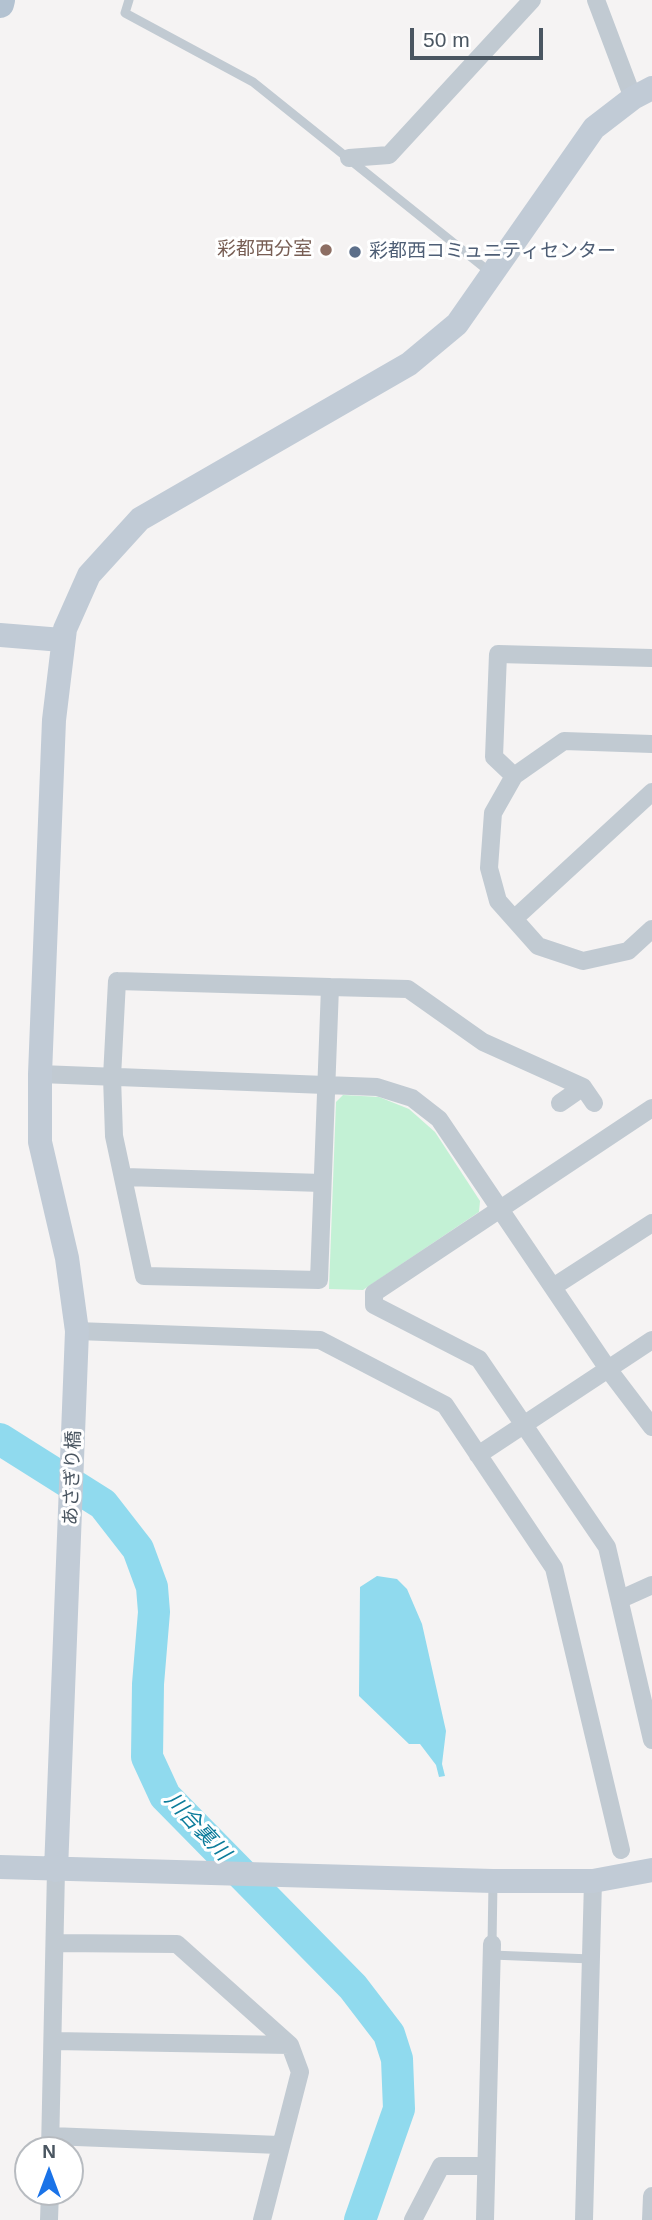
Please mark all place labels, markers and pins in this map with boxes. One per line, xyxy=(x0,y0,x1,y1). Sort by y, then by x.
place label: 彩都西分室 xyxy=(217,239,312,261)
place label: 彩都西コミュニティセンター xyxy=(369,241,616,263)
marker: 彩都西分室 xyxy=(318,242,334,258)
marker: 彩都西コミュニティセンター xyxy=(347,244,363,260)

